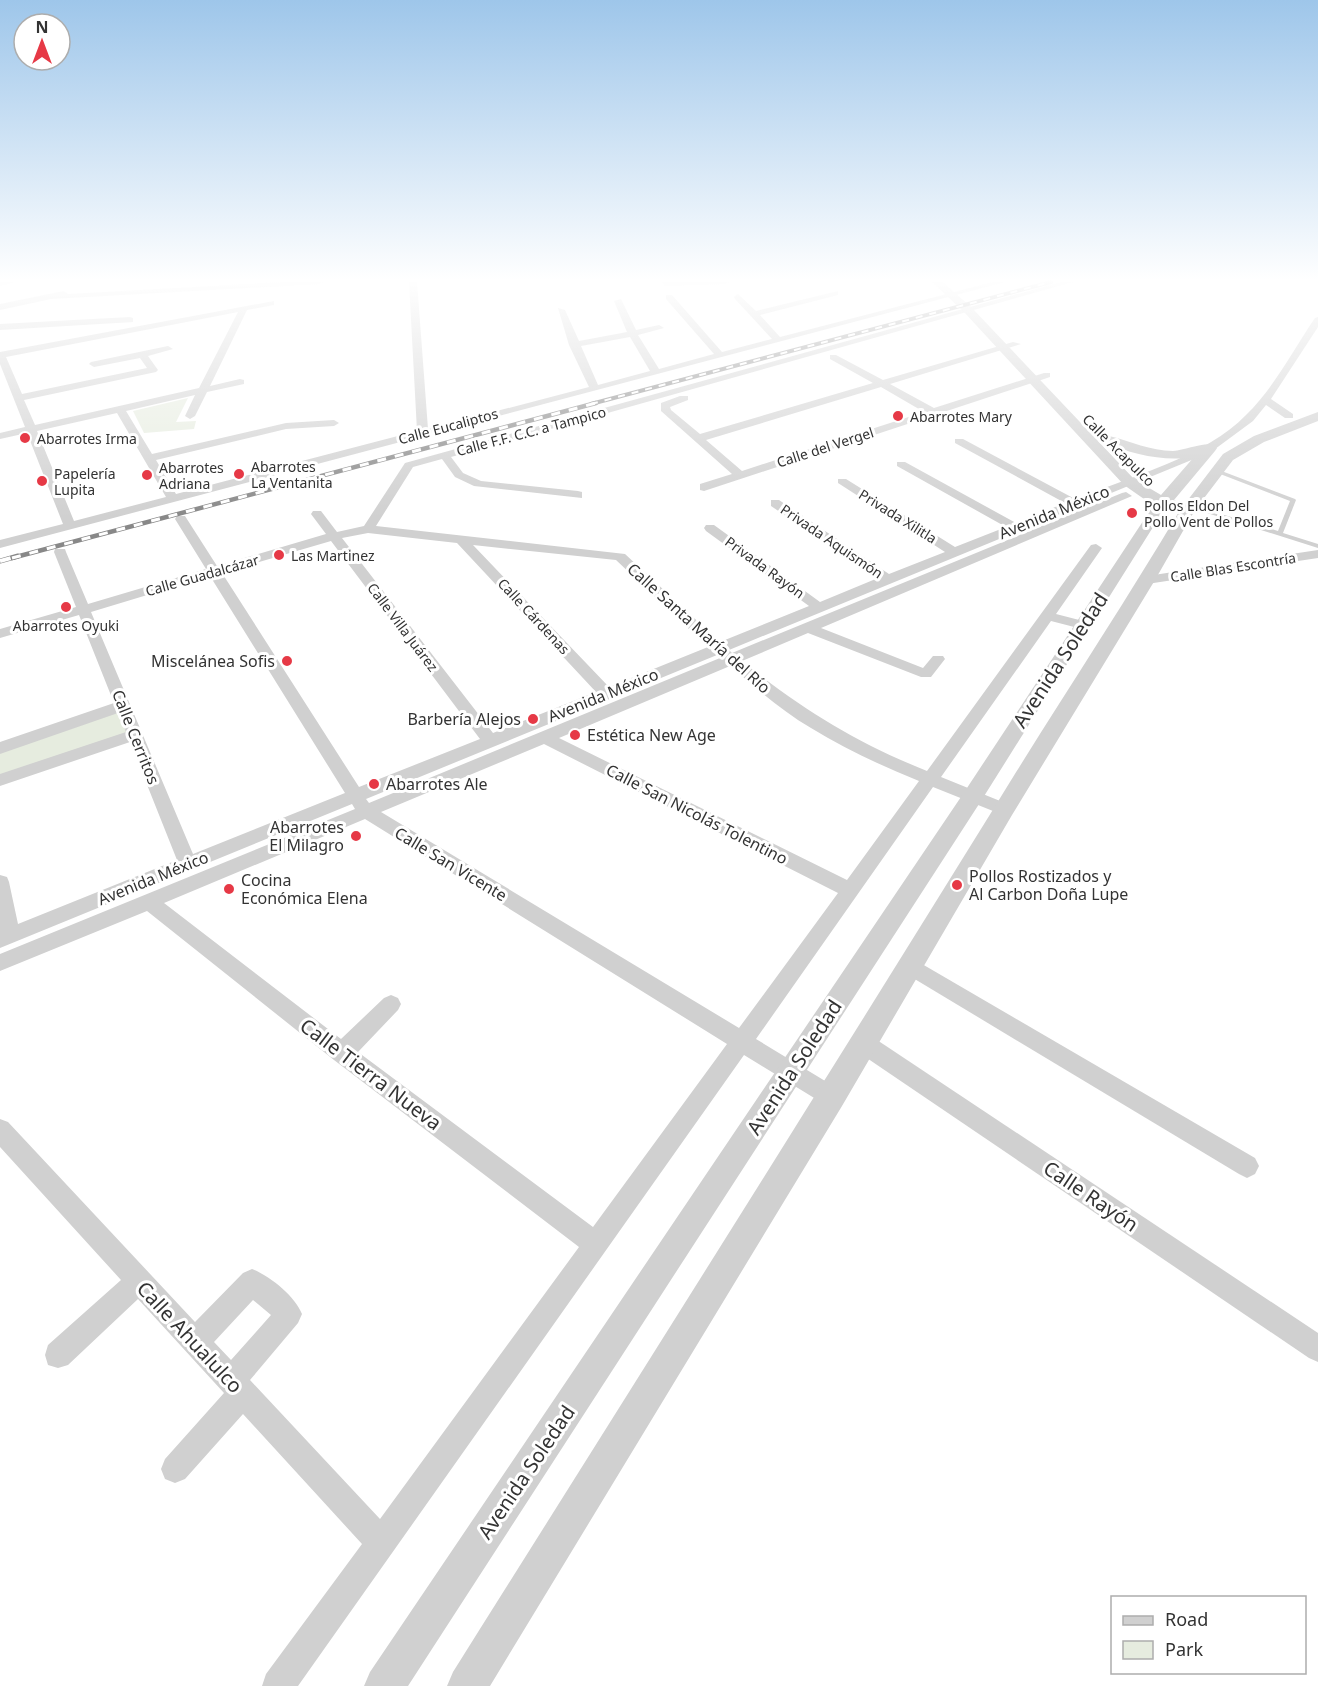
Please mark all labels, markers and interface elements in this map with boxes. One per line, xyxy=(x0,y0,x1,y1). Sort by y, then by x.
north arrow xyxy=(12,12,72,72)
text: N xyxy=(35,16,49,38)
street label: Calle F.F. C.C. a Tampico xyxy=(454,402,608,460)
street label: Calle Eucaliptos xyxy=(396,403,500,448)
place label: Abarrotes Mary xyxy=(910,407,1013,426)
marker: Abarrotes Mary xyxy=(891,409,905,423)
street label: Calle Acapulco xyxy=(1079,410,1159,490)
street label: Calle del Vergel xyxy=(774,422,876,472)
place label: Abarrotes Irma xyxy=(37,429,137,448)
marker: Abarrotes Irma xyxy=(18,431,32,445)
place label: Abarrotes La Ventanita xyxy=(251,457,333,492)
place label: Abarrotes Adriana xyxy=(159,458,224,493)
place label: Papelería Lupita xyxy=(54,464,116,499)
marker: Abarrotes La Ventanita xyxy=(232,467,246,481)
marker: Abarrotes Adriana xyxy=(140,468,154,482)
marker: Papelería Lupita xyxy=(35,474,49,488)
street label: Avenida México xyxy=(995,480,1113,544)
street label: Privada Xilitla xyxy=(855,484,941,548)
place label: Pollos Eldon Del Pollo Vent de Pollos xyxy=(1144,496,1273,531)
street label: Privada Aquismón xyxy=(777,500,887,582)
marker: Pollos Eldon Del Pollo Vent de Pollos xyxy=(1125,506,1139,520)
street label: Privada Rayón xyxy=(721,532,809,602)
place label: Las Martinez xyxy=(291,546,375,565)
marker: Las Martinez xyxy=(272,548,286,562)
street label: Calle Blas Escontría xyxy=(1169,548,1297,586)
street label: Calle Guadalcázar xyxy=(143,550,261,600)
street label: Calle Santa María del Río xyxy=(623,558,775,698)
street label: Calle Cárdenas xyxy=(494,574,574,658)
street label: Calle Villa Juárez xyxy=(363,579,443,676)
street label: Avenida Soledad xyxy=(1006,587,1114,733)
marker: Abarrotes Oyuki xyxy=(59,600,73,614)
place label: Abarrotes Oyuki xyxy=(13,616,119,635)
place label: Miscelánea Sofis xyxy=(151,650,275,672)
marker: Miscelánea Sofis xyxy=(280,654,294,668)
street label: Avenida México xyxy=(544,663,662,727)
street label: Calle Cerritos xyxy=(107,686,165,788)
place label: Barbería Alejos xyxy=(407,708,521,730)
marker: Barbería Alejos xyxy=(526,712,540,726)
place label: Estética New Age xyxy=(587,724,716,746)
marker: Estética New Age xyxy=(568,728,582,742)
street label: Calle San Nicolás Tolentino xyxy=(603,759,791,869)
place label: Abarrotes Ale xyxy=(386,773,488,795)
marker: Abarrotes Ale xyxy=(367,777,381,791)
place label: Abarrotes El Milagro xyxy=(269,816,344,856)
street label: Calle San Vicente xyxy=(391,822,511,906)
marker: Abarrotes El Milagro xyxy=(349,829,363,843)
street label: Avenida México xyxy=(94,846,212,910)
place label: Pollos Rostizados y Al Carbon Doña Lupe xyxy=(969,865,1128,905)
place label: Cocina Económica Elena xyxy=(241,869,368,909)
marker: Pollos Rostizados y Al Carbon Doña Lupe xyxy=(950,878,964,892)
marker: Cocina Económica Elena xyxy=(222,882,236,896)
street label: Avenida Soledad xyxy=(740,994,848,1140)
street label: Calle Tierra Nueva xyxy=(295,1012,447,1136)
street label: Calle Rayón xyxy=(1038,1154,1144,1238)
street label: Calle Ahualulco xyxy=(131,1275,249,1399)
street label: Avenida Soledad xyxy=(471,1400,581,1544)
legend xyxy=(1111,1596,1306,1674)
text: Road xyxy=(1165,1607,1208,1631)
text: Park xyxy=(1165,1637,1203,1661)

